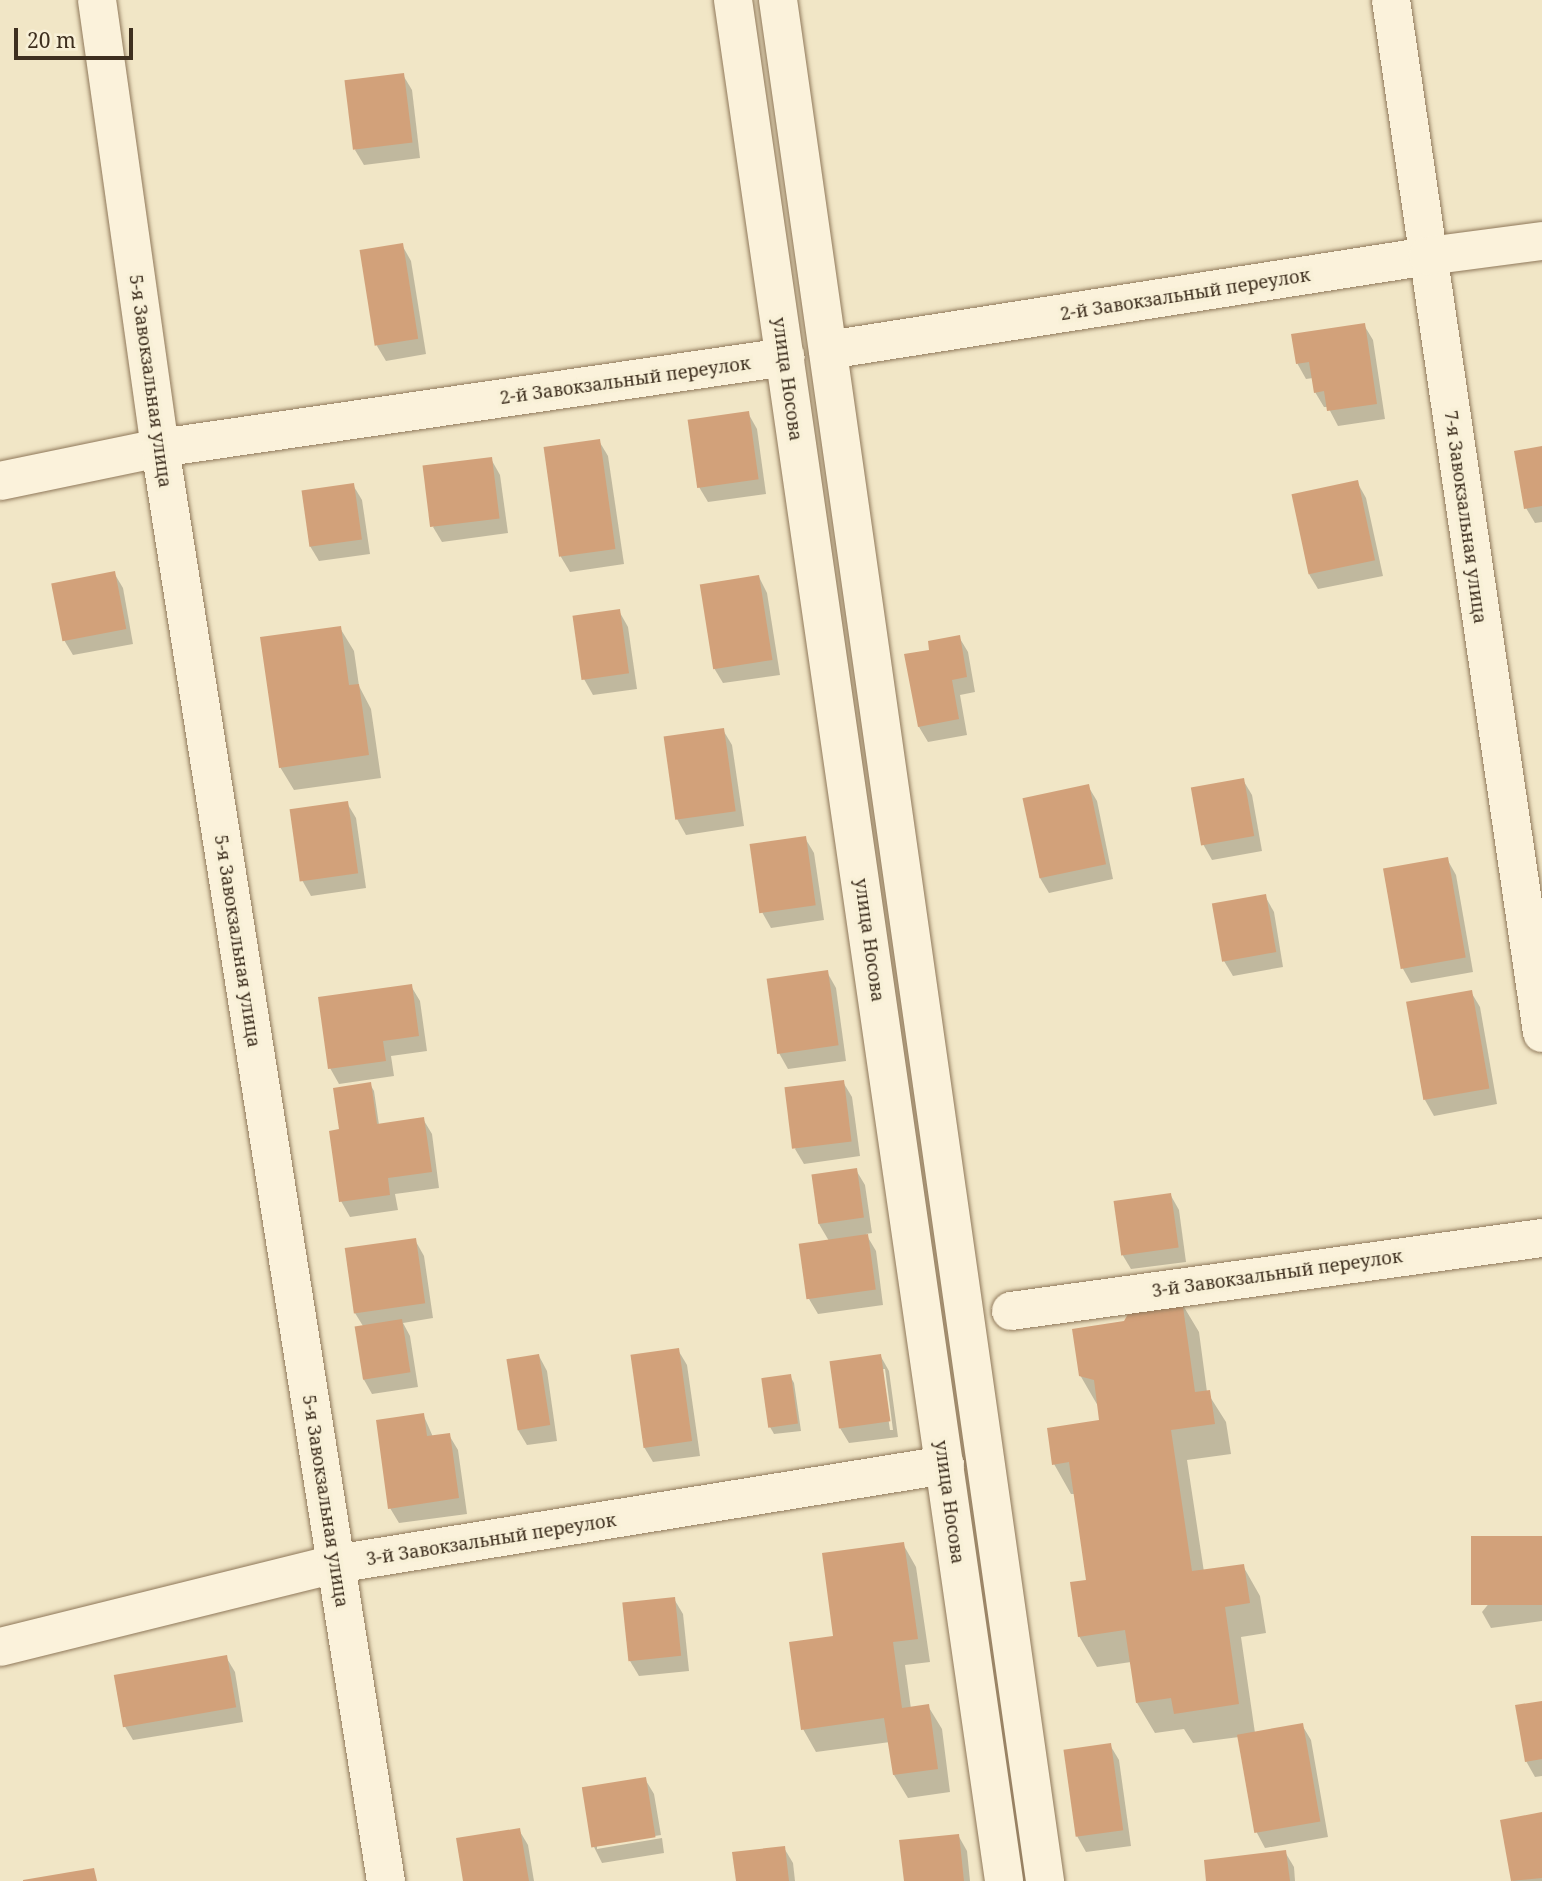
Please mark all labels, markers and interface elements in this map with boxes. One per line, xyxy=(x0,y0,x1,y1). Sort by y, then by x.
scale bar xyxy=(18,14,136,58)
text: 20 m xyxy=(27,26,76,54)
street label: 2-й Завокзальный переулок xyxy=(1059,264,1311,324)
street label: 5-я Завокзальная улица xyxy=(125,273,177,489)
street label: улица Носова xyxy=(769,316,807,442)
street label: 2-й Завокзальный переулок xyxy=(498,352,752,408)
street label: 7-я Завокзальная улица xyxy=(1440,409,1492,625)
street label: 5-я Завокзальная улица xyxy=(211,833,265,1049)
street label: улица Носова xyxy=(851,877,889,1003)
street label: 3-й Завокзальный переулок xyxy=(1150,1245,1404,1301)
street label: 5-я Завокзальная улица xyxy=(299,1393,353,1609)
street label: улица Носова xyxy=(931,1439,969,1565)
street label: 3-й Завокзальный переулок xyxy=(365,1509,617,1569)

